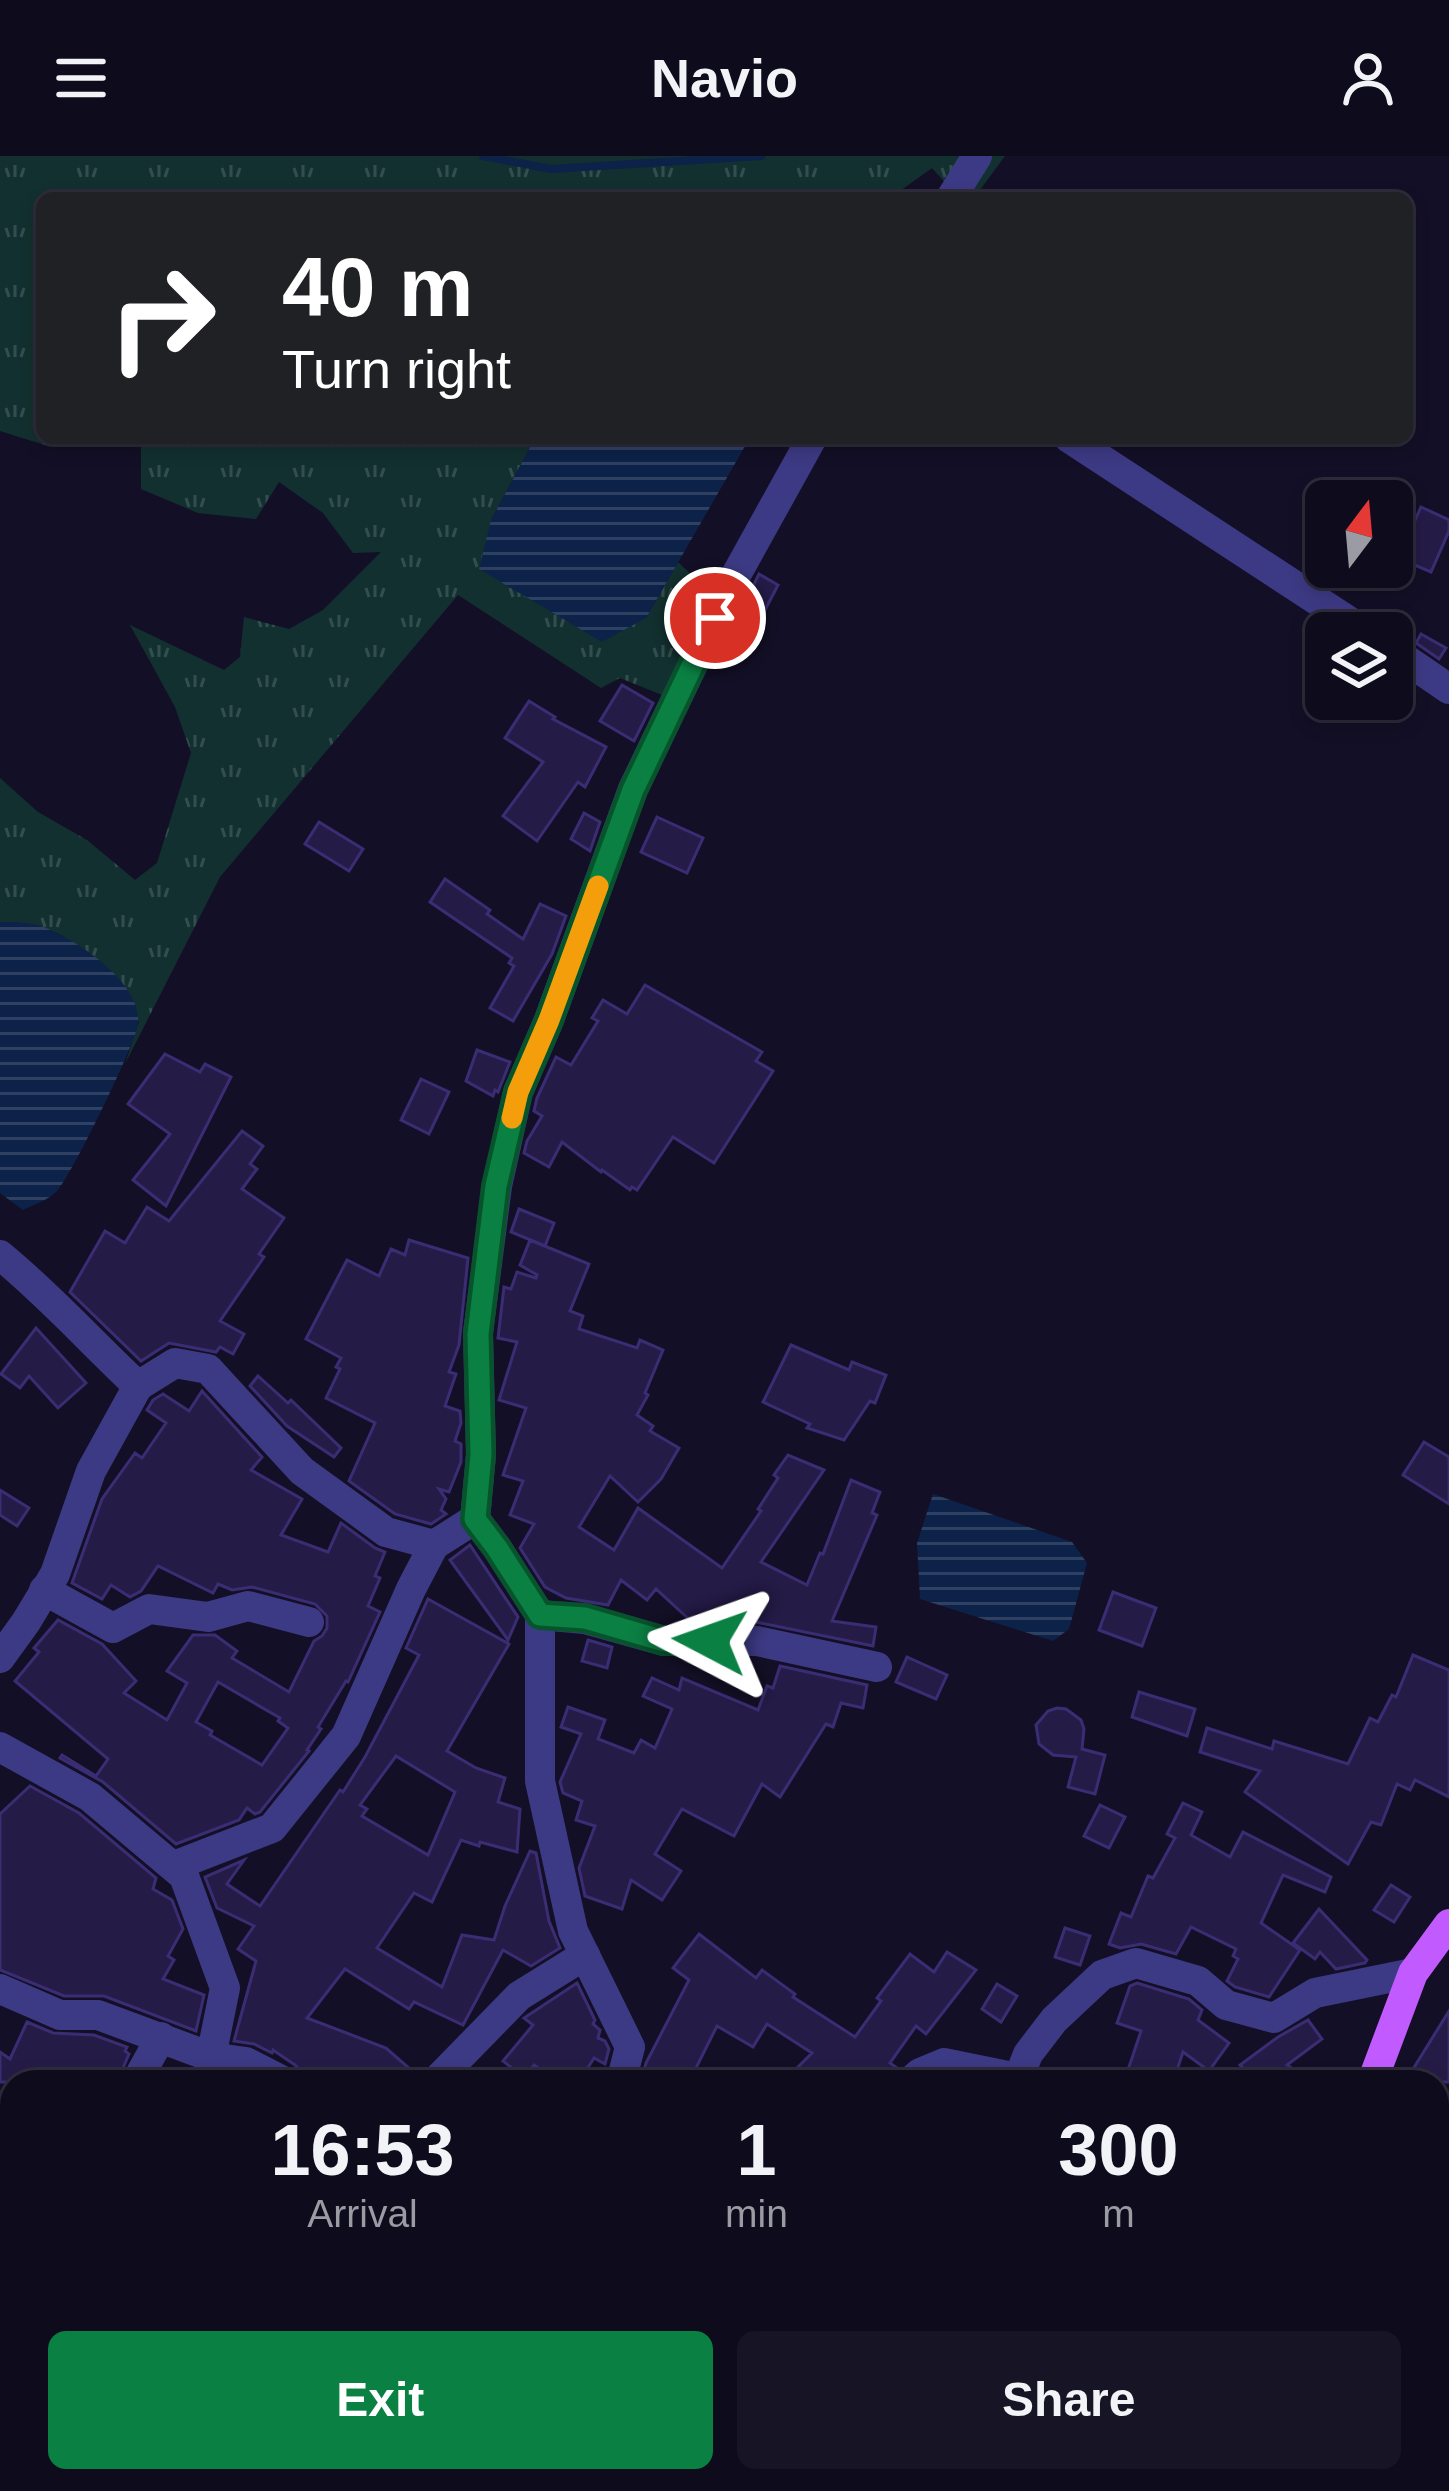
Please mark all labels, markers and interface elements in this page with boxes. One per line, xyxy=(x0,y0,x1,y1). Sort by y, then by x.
icon: menu xyxy=(48,45,114,111)
icon: person xyxy=(1335,45,1401,111)
text: Navio xyxy=(651,48,798,108)
icon: right xyxy=(84,240,240,396)
text: 40 m xyxy=(282,240,473,334)
text: Turn right xyxy=(282,339,511,399)
north arrow xyxy=(1305,480,1413,588)
map controls xyxy=(1305,480,1413,720)
pin xyxy=(664,567,766,669)
icon: arrive xyxy=(682,585,748,651)
button: layers xyxy=(1305,612,1413,720)
position arrow xyxy=(647,1578,773,1704)
text: 16:53 xyxy=(270,2110,455,2190)
text: 1 xyxy=(736,2110,777,2190)
text: 300 xyxy=(1058,2110,1179,2190)
text: Arrival xyxy=(307,2192,418,2235)
text: min xyxy=(725,2192,788,2235)
text: m xyxy=(1102,2192,1135,2235)
button: Exit xyxy=(48,2331,713,2469)
button: Share xyxy=(737,2331,1401,2469)

